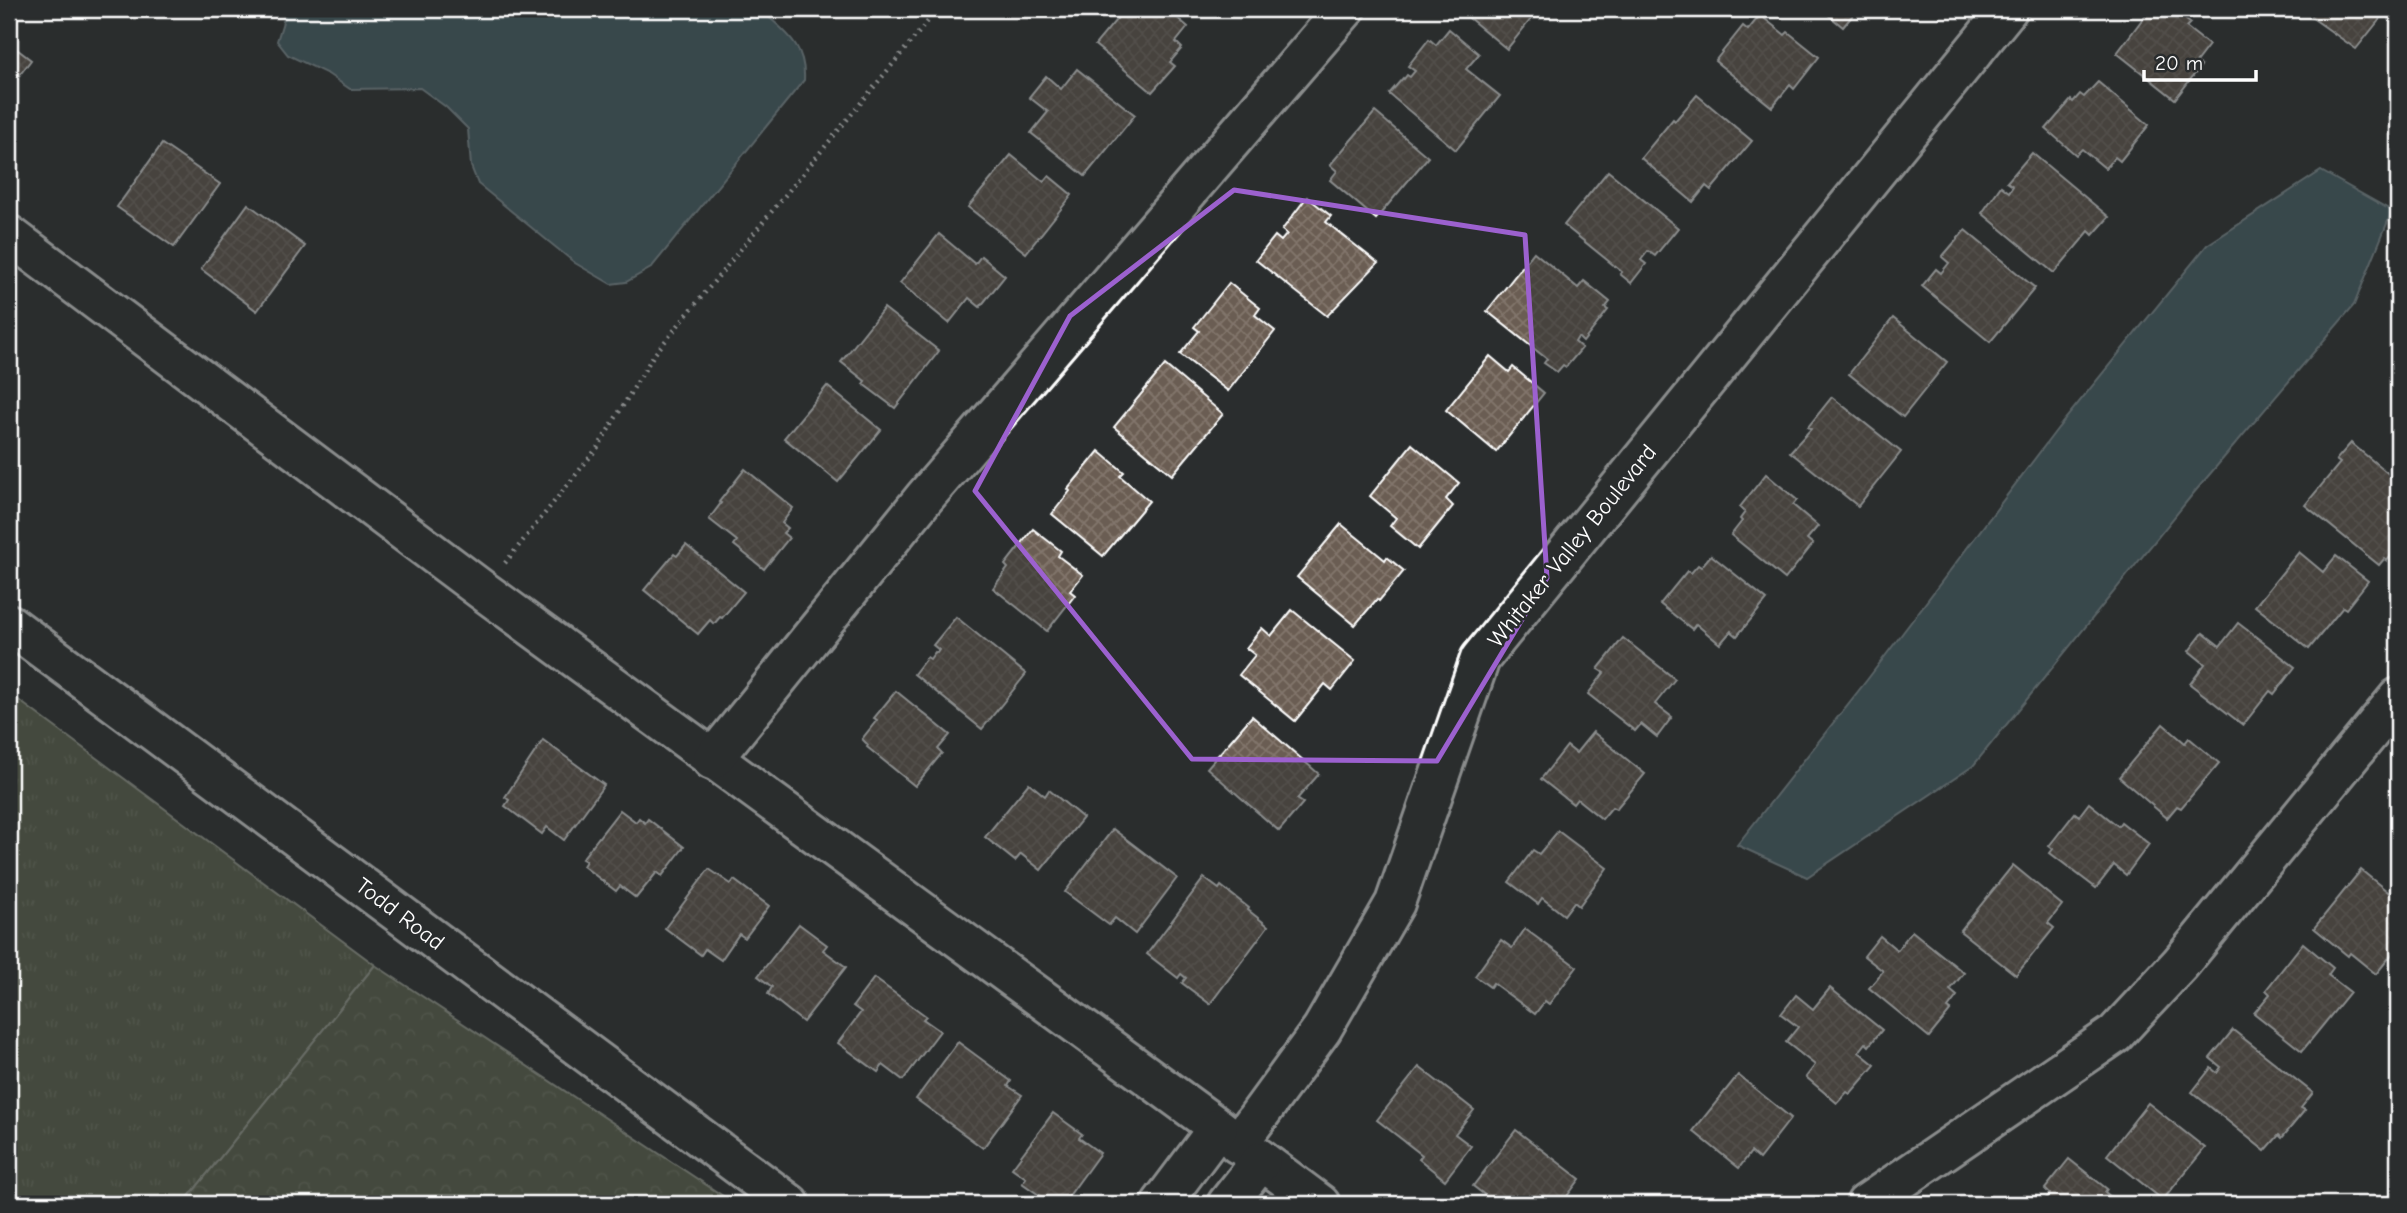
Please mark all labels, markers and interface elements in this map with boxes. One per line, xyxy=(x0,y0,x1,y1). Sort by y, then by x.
scale bar xyxy=(2144,38,2256,82)
text: 20 m xyxy=(2155,51,2203,75)
street label: Whitaker Valley Boulevard xyxy=(1482,439,1662,653)
street label: Todd Road xyxy=(350,872,450,956)

